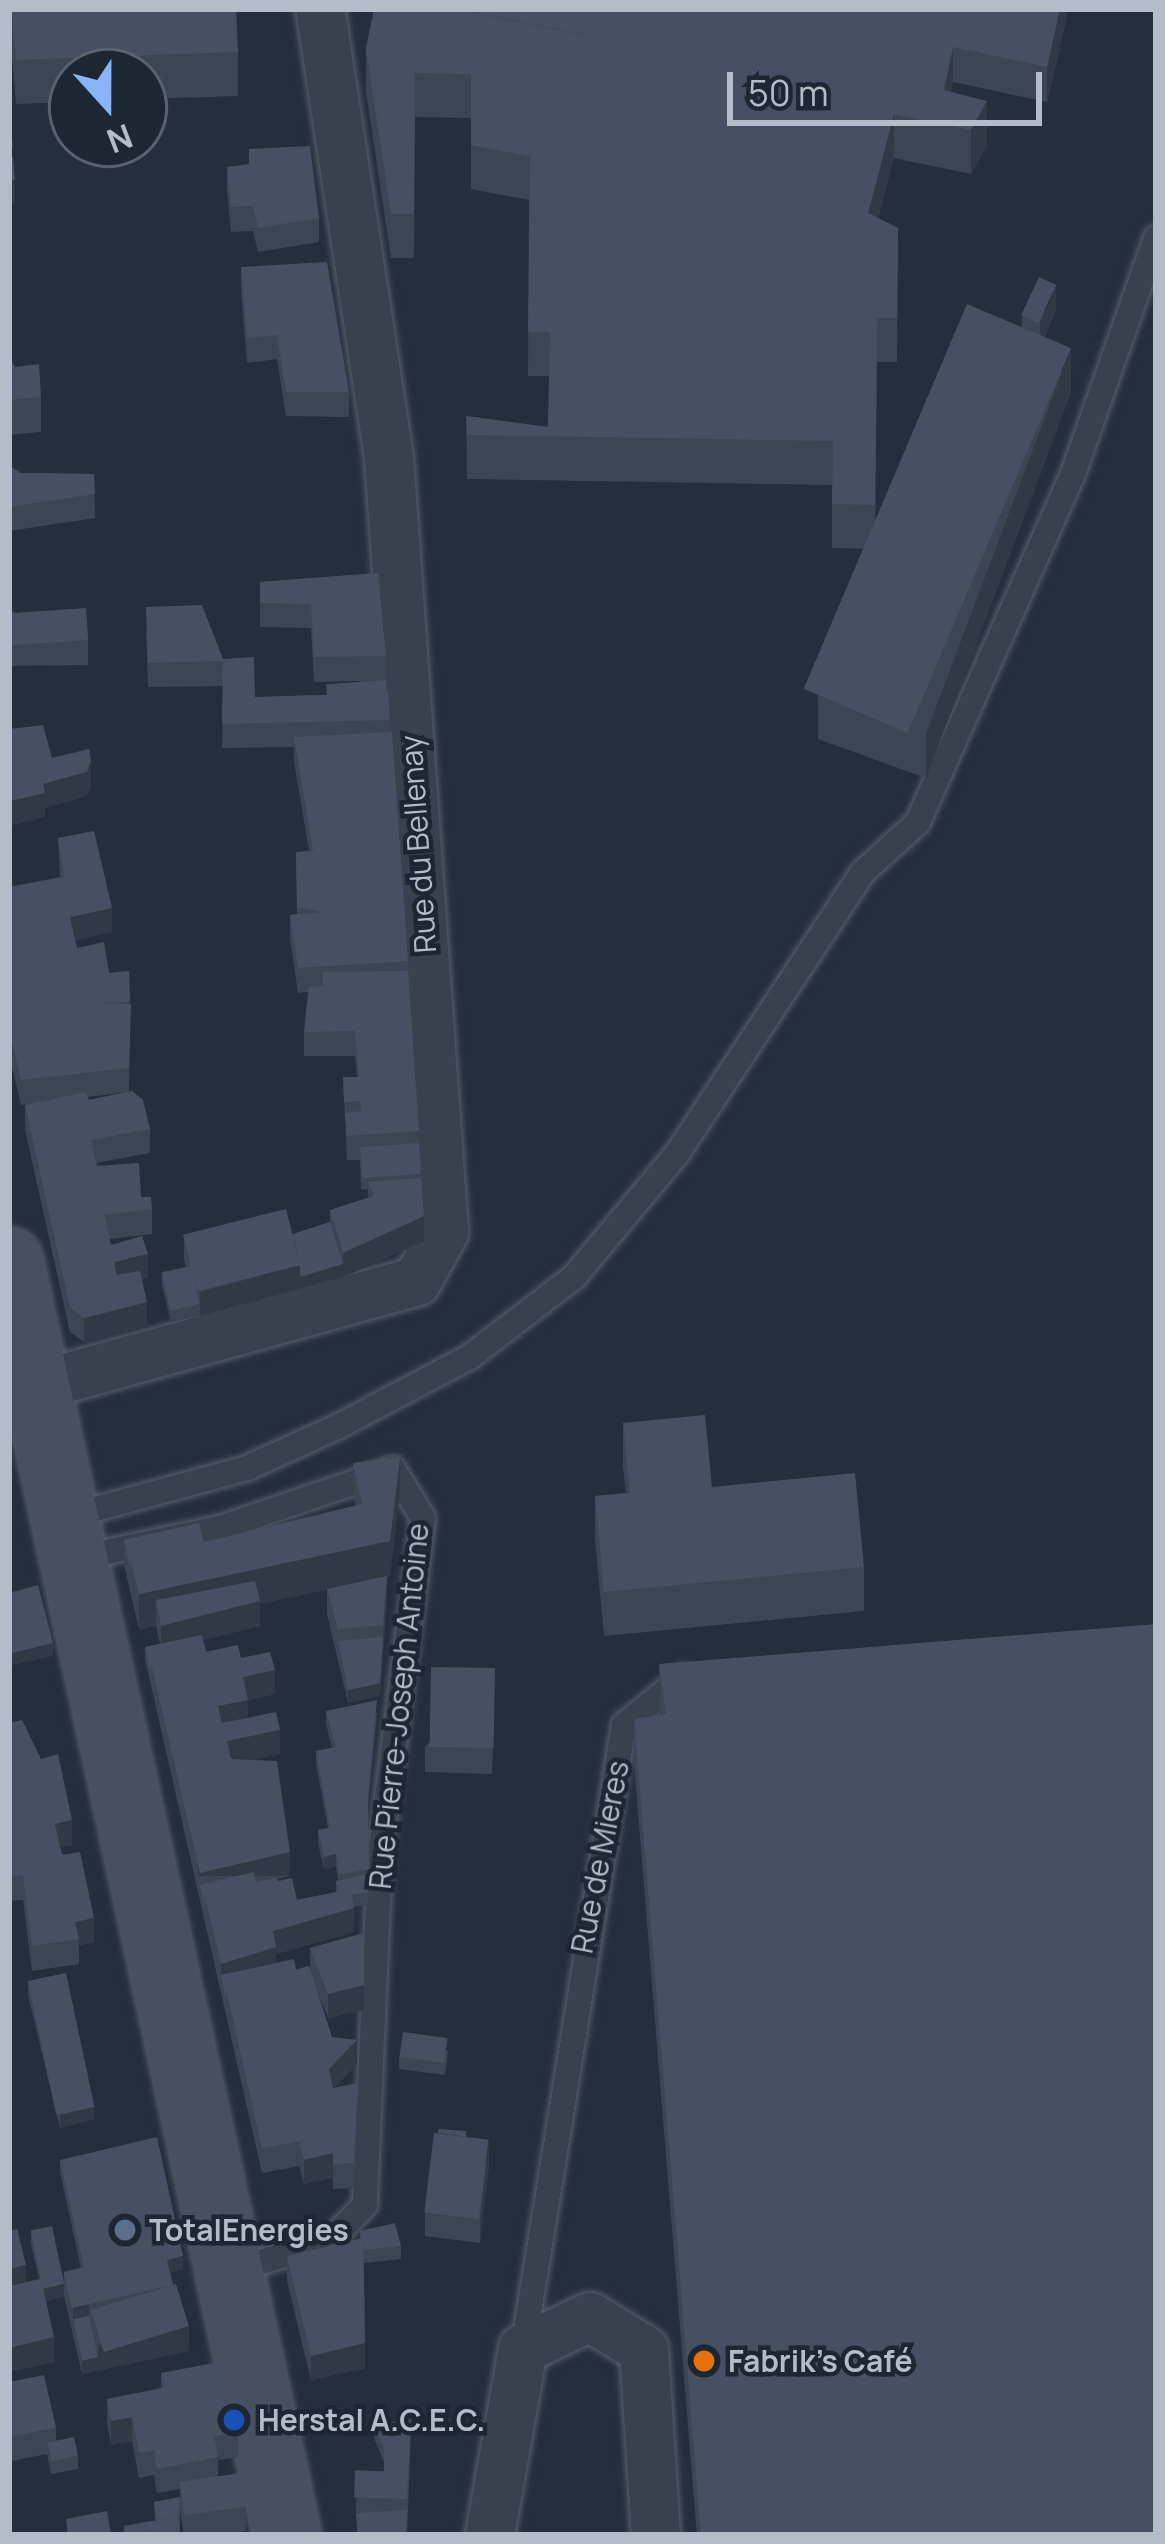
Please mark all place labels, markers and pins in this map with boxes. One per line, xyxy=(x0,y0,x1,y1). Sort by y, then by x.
place label: TotalEnergies xyxy=(149,2212,349,2248)
marker: TotalEnergies xyxy=(112,2217,138,2243)
place label: Fabrik's Café xyxy=(728,2343,912,2379)
marker: Fabrik's Café xyxy=(691,2348,717,2374)
place label: Herstal A.C.E.C. xyxy=(258,2402,485,2438)
marker: Herstal A.C.E.C. xyxy=(221,2407,247,2433)

